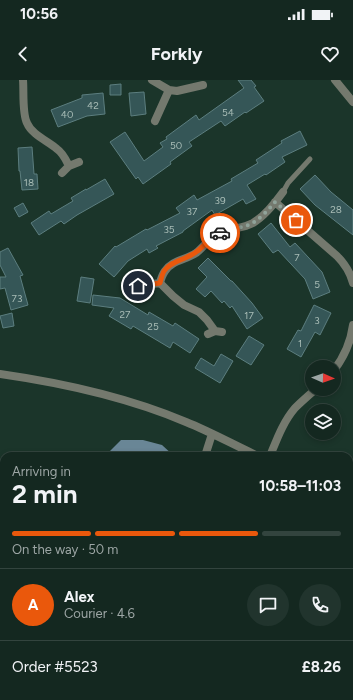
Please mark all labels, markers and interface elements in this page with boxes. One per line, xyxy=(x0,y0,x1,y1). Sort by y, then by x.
text: 10:56 xyxy=(20,5,58,23)
icon: back xyxy=(12,43,34,65)
text: Forkly xyxy=(151,43,202,65)
icon: heart xyxy=(319,43,341,65)
house number: 42 xyxy=(87,99,99,112)
house number: 54 xyxy=(222,106,234,119)
house number: 40 xyxy=(61,108,73,121)
house number: 50 xyxy=(170,139,182,152)
house number: 18 xyxy=(24,176,34,189)
house number: 39 xyxy=(214,194,226,207)
pin xyxy=(279,203,313,237)
house number: 28 xyxy=(330,203,342,216)
house number: 37 xyxy=(187,205,198,218)
icon: bag xyxy=(285,209,307,231)
courier xyxy=(200,213,240,253)
icon: car xyxy=(209,222,231,244)
house number: 35 xyxy=(163,223,175,236)
house number: 7 xyxy=(294,251,300,264)
pin xyxy=(121,269,155,303)
icon: home xyxy=(127,275,149,297)
house number: 5 xyxy=(314,278,320,291)
house number: 73 xyxy=(12,292,22,305)
house number: 27 xyxy=(120,308,131,321)
house number: 17 xyxy=(244,309,254,322)
house number: 3 xyxy=(314,314,320,327)
house number: 25 xyxy=(147,320,159,333)
house number: 1 xyxy=(298,337,302,350)
north arrow xyxy=(305,360,341,396)
map controls xyxy=(305,360,341,440)
button: layers xyxy=(305,404,341,440)
text: Arriving in xyxy=(12,464,71,479)
text: 10:58–11:03 xyxy=(259,477,341,495)
text: 2 min xyxy=(12,478,78,510)
text: On the way · 50 m xyxy=(12,542,118,557)
button: chat xyxy=(247,584,289,626)
button: phone xyxy=(299,584,341,626)
text: Alex xyxy=(64,588,94,606)
text: A xyxy=(28,596,38,614)
text: Courier · 4.6 xyxy=(64,606,135,621)
text: Order #5523 xyxy=(12,658,98,676)
text: £8.26 xyxy=(302,658,341,676)

